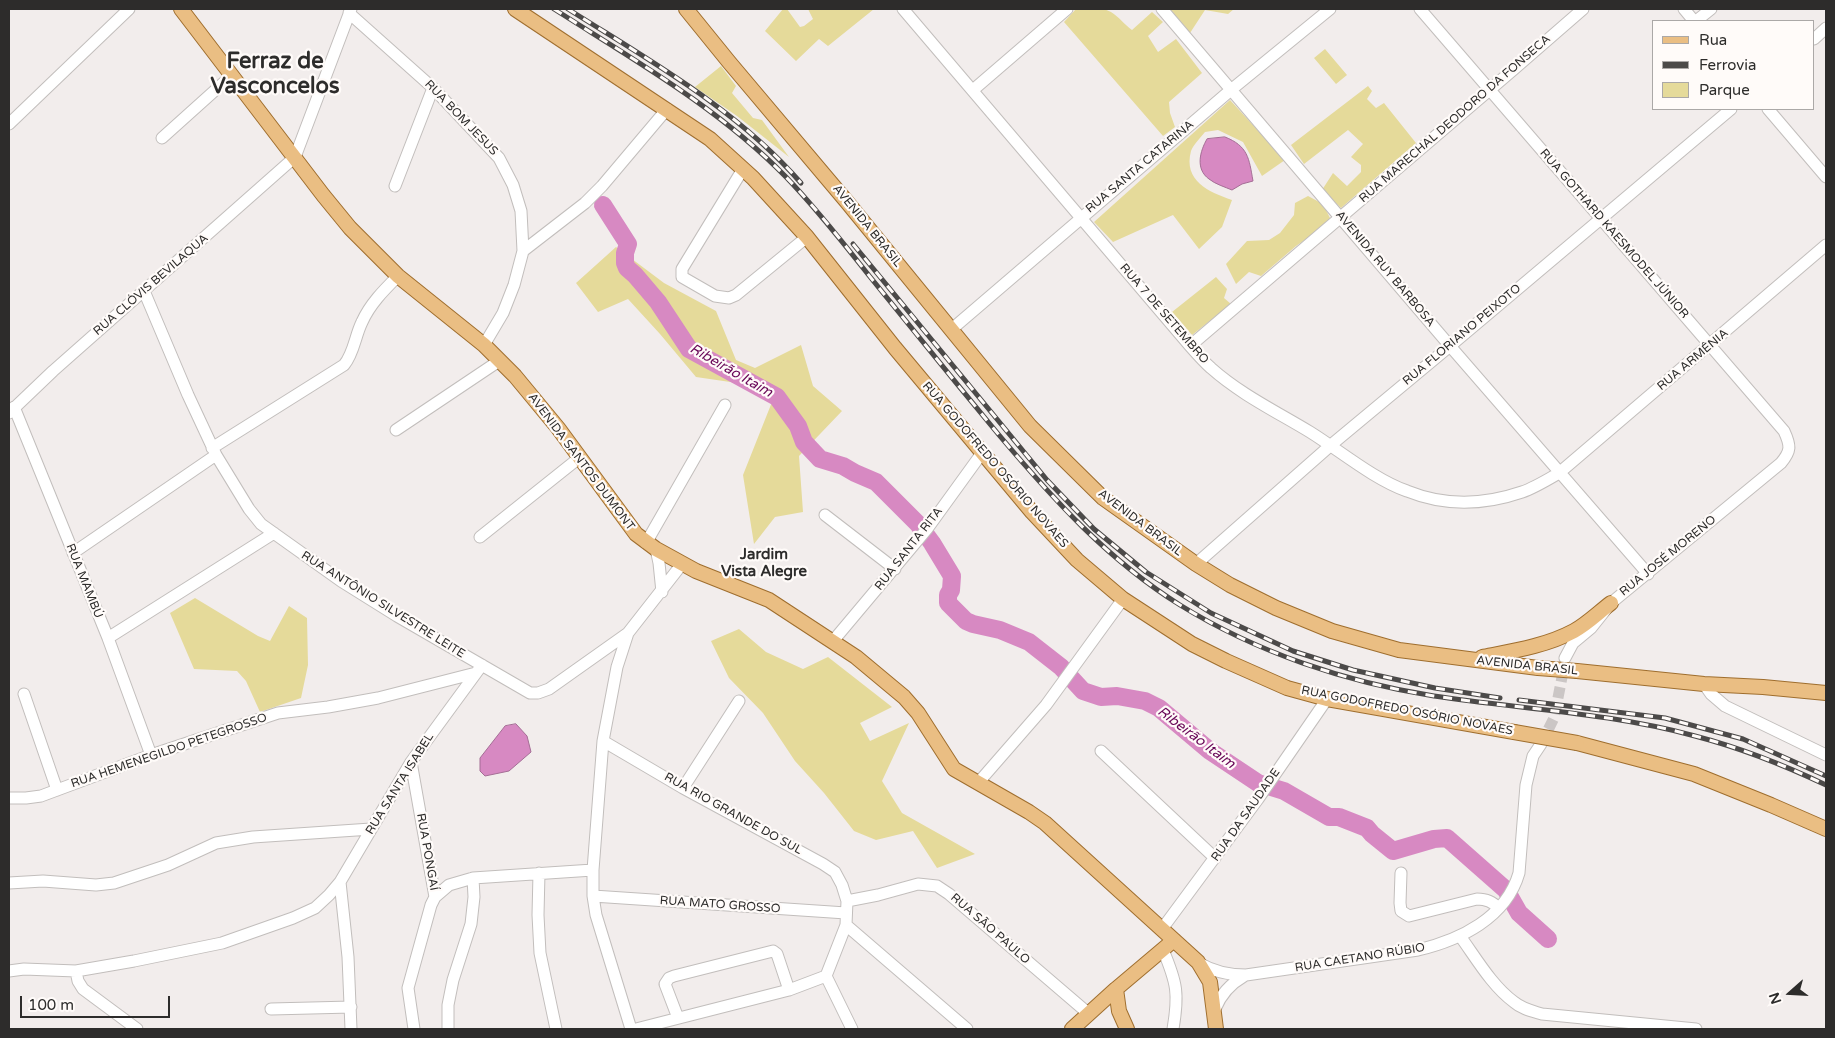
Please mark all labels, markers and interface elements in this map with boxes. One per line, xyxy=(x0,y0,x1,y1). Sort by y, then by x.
legend xyxy=(1652,20,1815,110)
text: Rua xyxy=(1699,31,1727,49)
street label: RUA MARECHAL DEODORO DA FONSECA xyxy=(1356,32,1554,206)
district label: Ferraz de Vasconcelos xyxy=(211,49,339,100)
text: Ferrovia xyxy=(1699,56,1756,74)
street label: RUA BOM JESUS xyxy=(421,77,501,159)
text: Parque xyxy=(1699,81,1750,99)
street label: RUA SANTA CATARINA xyxy=(1083,118,1197,216)
street label: RUA GOTHARD KAESMODEL JÚNIOR xyxy=(1536,146,1692,322)
street label: AVENIDA BRASIL xyxy=(829,182,905,270)
street label: AVENIDA RUY BARBOSA xyxy=(1332,208,1438,330)
street label: RUA CLÓVIS BEVILAQUA xyxy=(91,231,211,339)
street label: RUA 7 DE SETEMBRO xyxy=(1117,261,1211,367)
street label: RUA FLORIANO PEIXOTO xyxy=(1400,281,1524,389)
street label: RUA ARMÊNIA xyxy=(1655,326,1731,394)
water label: Ribeirão Itaim xyxy=(687,341,775,401)
street label: RUA GODOFREDO OSÓRIO NOVAES xyxy=(919,379,1071,551)
street label: AVENIDA SANTOS DUMONT xyxy=(525,391,637,533)
street label: AVENIDA BRASIL xyxy=(1095,487,1185,559)
street label: RUA SANTA RITA xyxy=(872,505,946,593)
street label: RUA JOSÉ MORENO xyxy=(1617,513,1719,599)
street label: RUA MAMBÚ xyxy=(63,542,105,620)
district label: Jardim Vista Alegre xyxy=(721,546,807,581)
street label: RUA ANTÔNIO SILVESTRE LEITE xyxy=(298,548,468,662)
street label: AVENIDA BRASIL xyxy=(1476,654,1578,678)
street label: RUA GODOFREDO OSÓRIO NOVAES xyxy=(1300,683,1514,739)
water label: Ribeirão Itaim xyxy=(1154,703,1238,773)
street label: RUA HEMENEGILDO PETEGROSSO xyxy=(69,711,269,791)
street label: RUA SANTA ISABEL xyxy=(363,731,437,837)
street label: RUA DA SAUDADE xyxy=(1209,766,1283,864)
street label: RUA RIO GRANDE DO SUL xyxy=(661,770,805,858)
street label: RUA PONGAÍ xyxy=(413,812,441,892)
street label: RUA SÃO PAULO xyxy=(947,891,1033,967)
street label: RUA MATO GROSSO xyxy=(659,894,781,916)
street label: RUA CAETANO RÚBIO xyxy=(1294,941,1426,975)
north arrow xyxy=(1765,968,1815,1018)
scale bar xyxy=(22,986,172,1018)
text: N xyxy=(1765,990,1785,1006)
text: 100 m xyxy=(28,996,74,1014)

